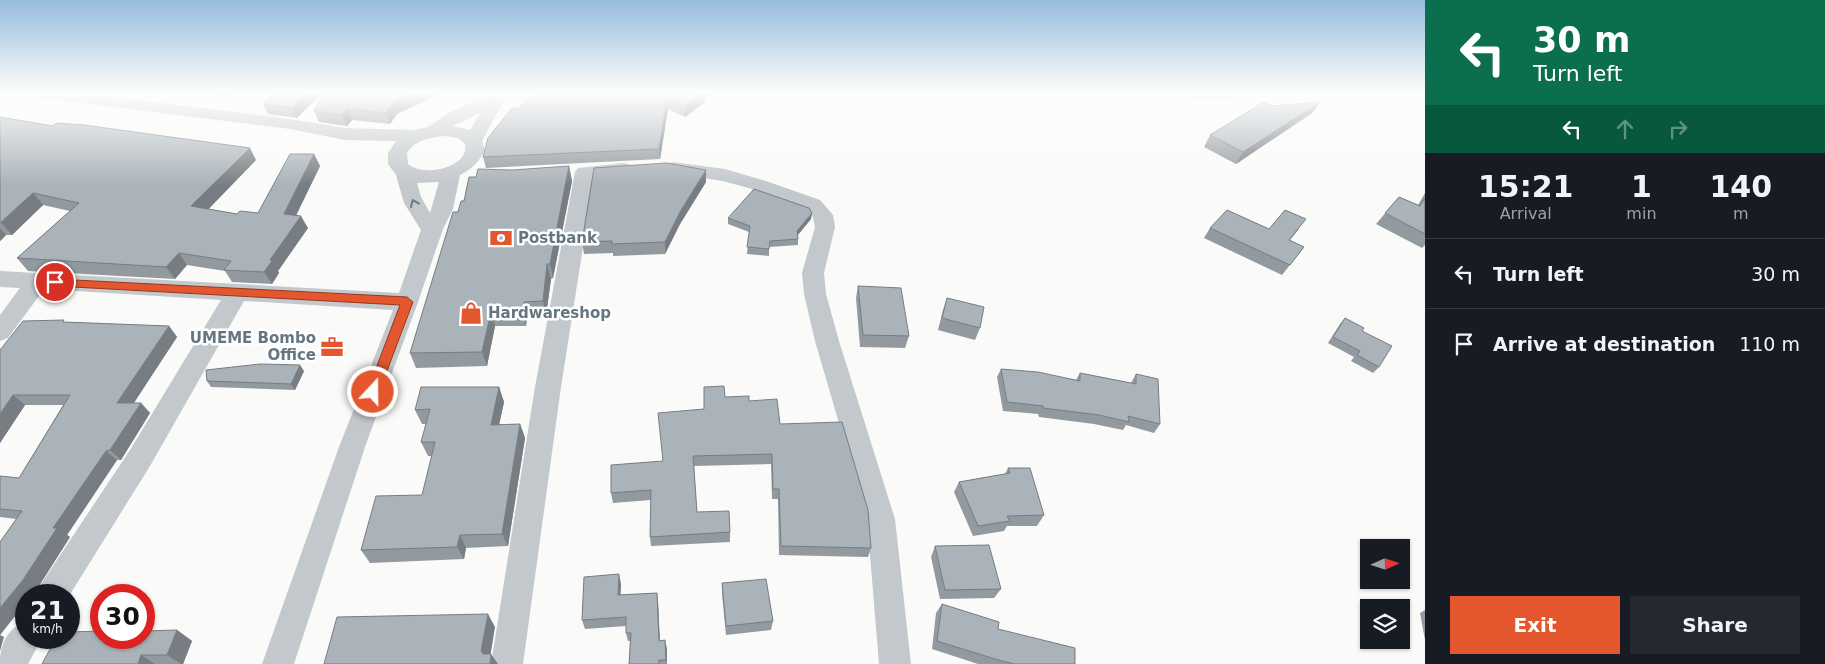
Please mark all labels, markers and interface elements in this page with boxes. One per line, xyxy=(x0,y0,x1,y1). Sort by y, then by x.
icon: left xyxy=(1450,20,1515,85)
text: 30 m xyxy=(1533,20,1630,60)
text: Turn left xyxy=(1533,61,1622,86)
icon: left xyxy=(1558,115,1586,143)
icon: ahead xyxy=(1611,115,1639,143)
icon: right xyxy=(1664,115,1692,143)
text: 15:21 xyxy=(1478,169,1573,204)
text: 1 xyxy=(1631,169,1652,204)
text: 140 xyxy=(1709,169,1772,204)
one-way arrow xyxy=(410,200,420,208)
text: Arrival xyxy=(1500,204,1552,223)
text: min xyxy=(1626,204,1657,223)
text: m xyxy=(1733,204,1749,223)
bank icon: Postbank xyxy=(488,225,514,251)
place label: Postbank xyxy=(518,229,598,247)
icon: left xyxy=(1450,260,1478,288)
pin xyxy=(34,261,76,303)
text: Turn left xyxy=(1493,263,1584,285)
text: 30 m xyxy=(1751,263,1800,285)
icon: arrive xyxy=(41,268,69,296)
shop icon: Hardwareshop xyxy=(458,300,484,326)
place label: Hardwareshop xyxy=(488,304,611,322)
place label: UMEME Bombo Office xyxy=(190,329,316,364)
icon: arrive xyxy=(1450,330,1478,358)
text: Arrive at destination xyxy=(1493,333,1715,355)
text: 110 m xyxy=(1739,333,1800,355)
office icon: UMEME Bombo Office xyxy=(319,334,345,360)
position arrow xyxy=(346,365,398,417)
north arrow xyxy=(1360,539,1410,589)
map controls xyxy=(1360,539,1410,649)
speed limit sign: 30 xyxy=(90,584,155,649)
text: 21 xyxy=(30,596,65,625)
button: Exit xyxy=(1450,596,1620,654)
button: Share xyxy=(1630,596,1800,654)
button: layers xyxy=(1360,599,1410,649)
text: km/h xyxy=(32,622,63,636)

